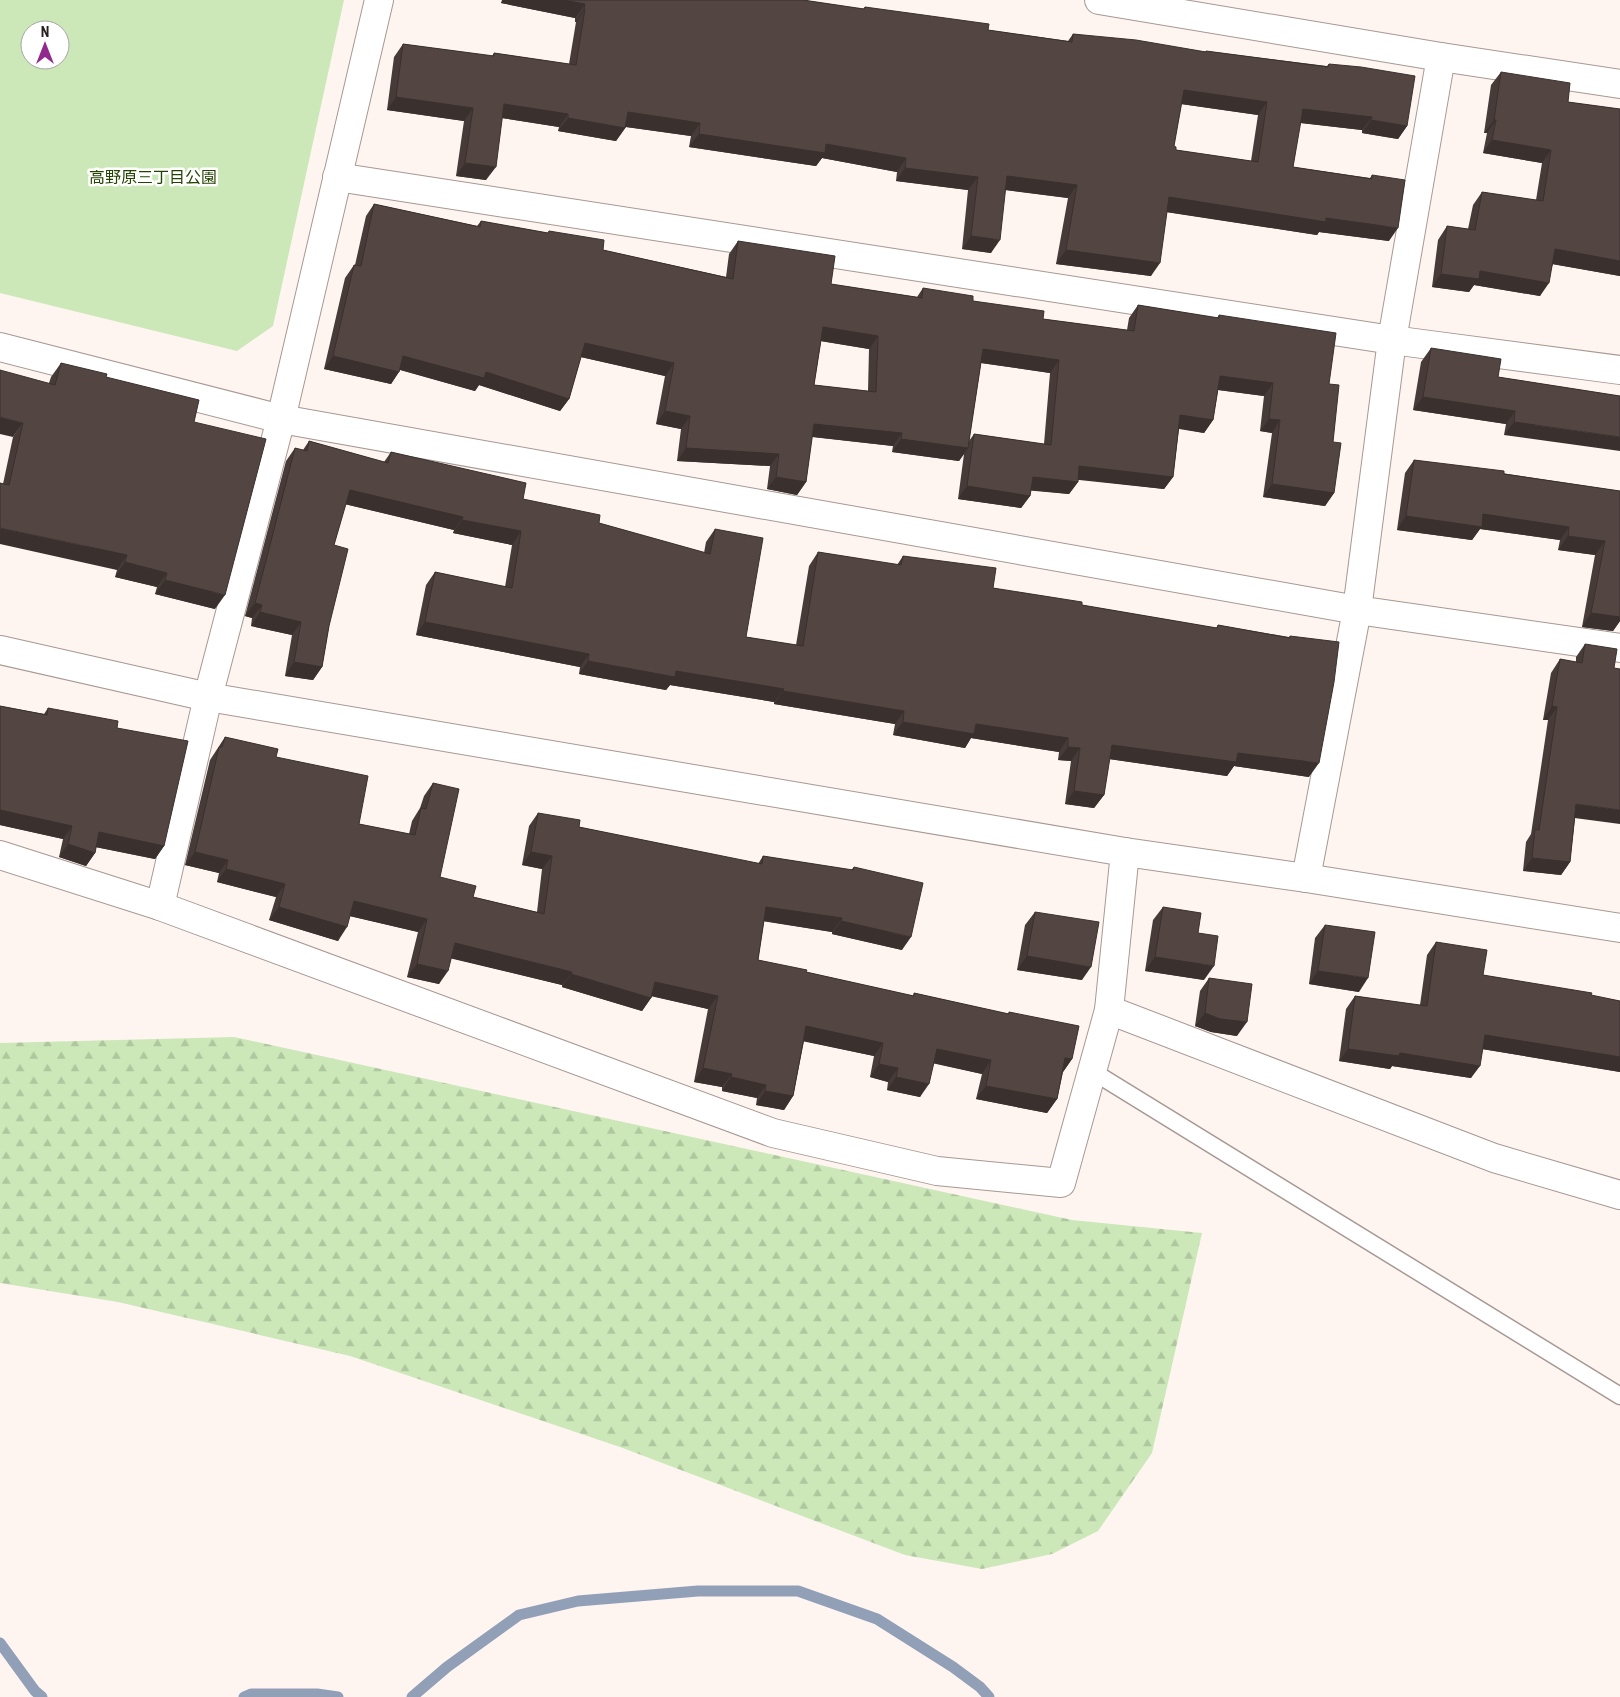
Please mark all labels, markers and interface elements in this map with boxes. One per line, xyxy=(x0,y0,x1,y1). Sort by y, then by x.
north arrow xyxy=(20,20,70,70)
text: N xyxy=(41,24,49,40)
park label: 高野原三丁目公園 xyxy=(89,168,217,187)

